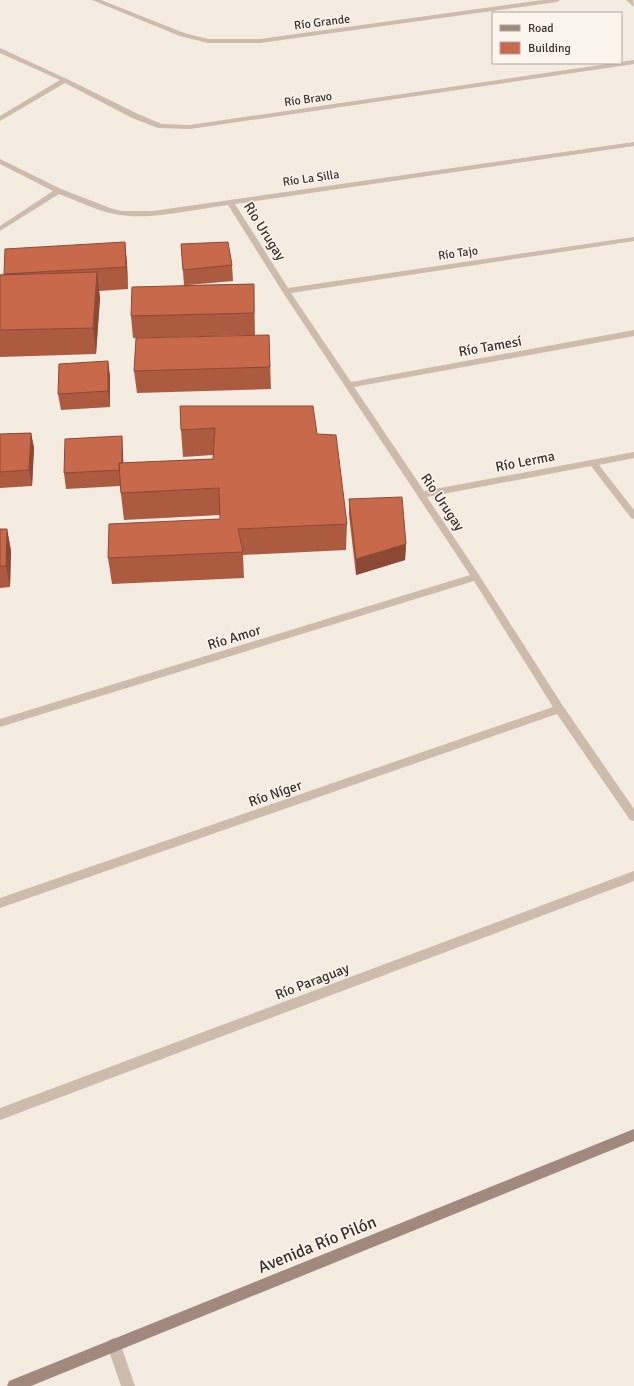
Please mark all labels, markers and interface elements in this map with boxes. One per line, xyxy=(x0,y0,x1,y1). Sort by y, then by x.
street label: Río Grande xyxy=(293,12,351,33)
legend xyxy=(492,12,622,64)
text: Road xyxy=(528,21,554,36)
text: Building xyxy=(528,41,571,56)
street label: Río Bravo xyxy=(283,89,333,110)
street label: Río La Silla xyxy=(282,167,340,190)
street label: Rio Urugay xyxy=(240,199,289,264)
street label: Río Tajo xyxy=(437,243,479,264)
street label: Río Tamesí xyxy=(457,333,523,360)
street label: Río Lerma xyxy=(494,447,556,476)
street label: Rio Urugay xyxy=(417,470,468,535)
street label: Río Amor xyxy=(205,621,264,654)
street label: Río Níger xyxy=(246,776,305,811)
street label: Río Paraguay xyxy=(273,959,352,1003)
street label: Avenida Río Pilón xyxy=(255,1211,380,1278)

